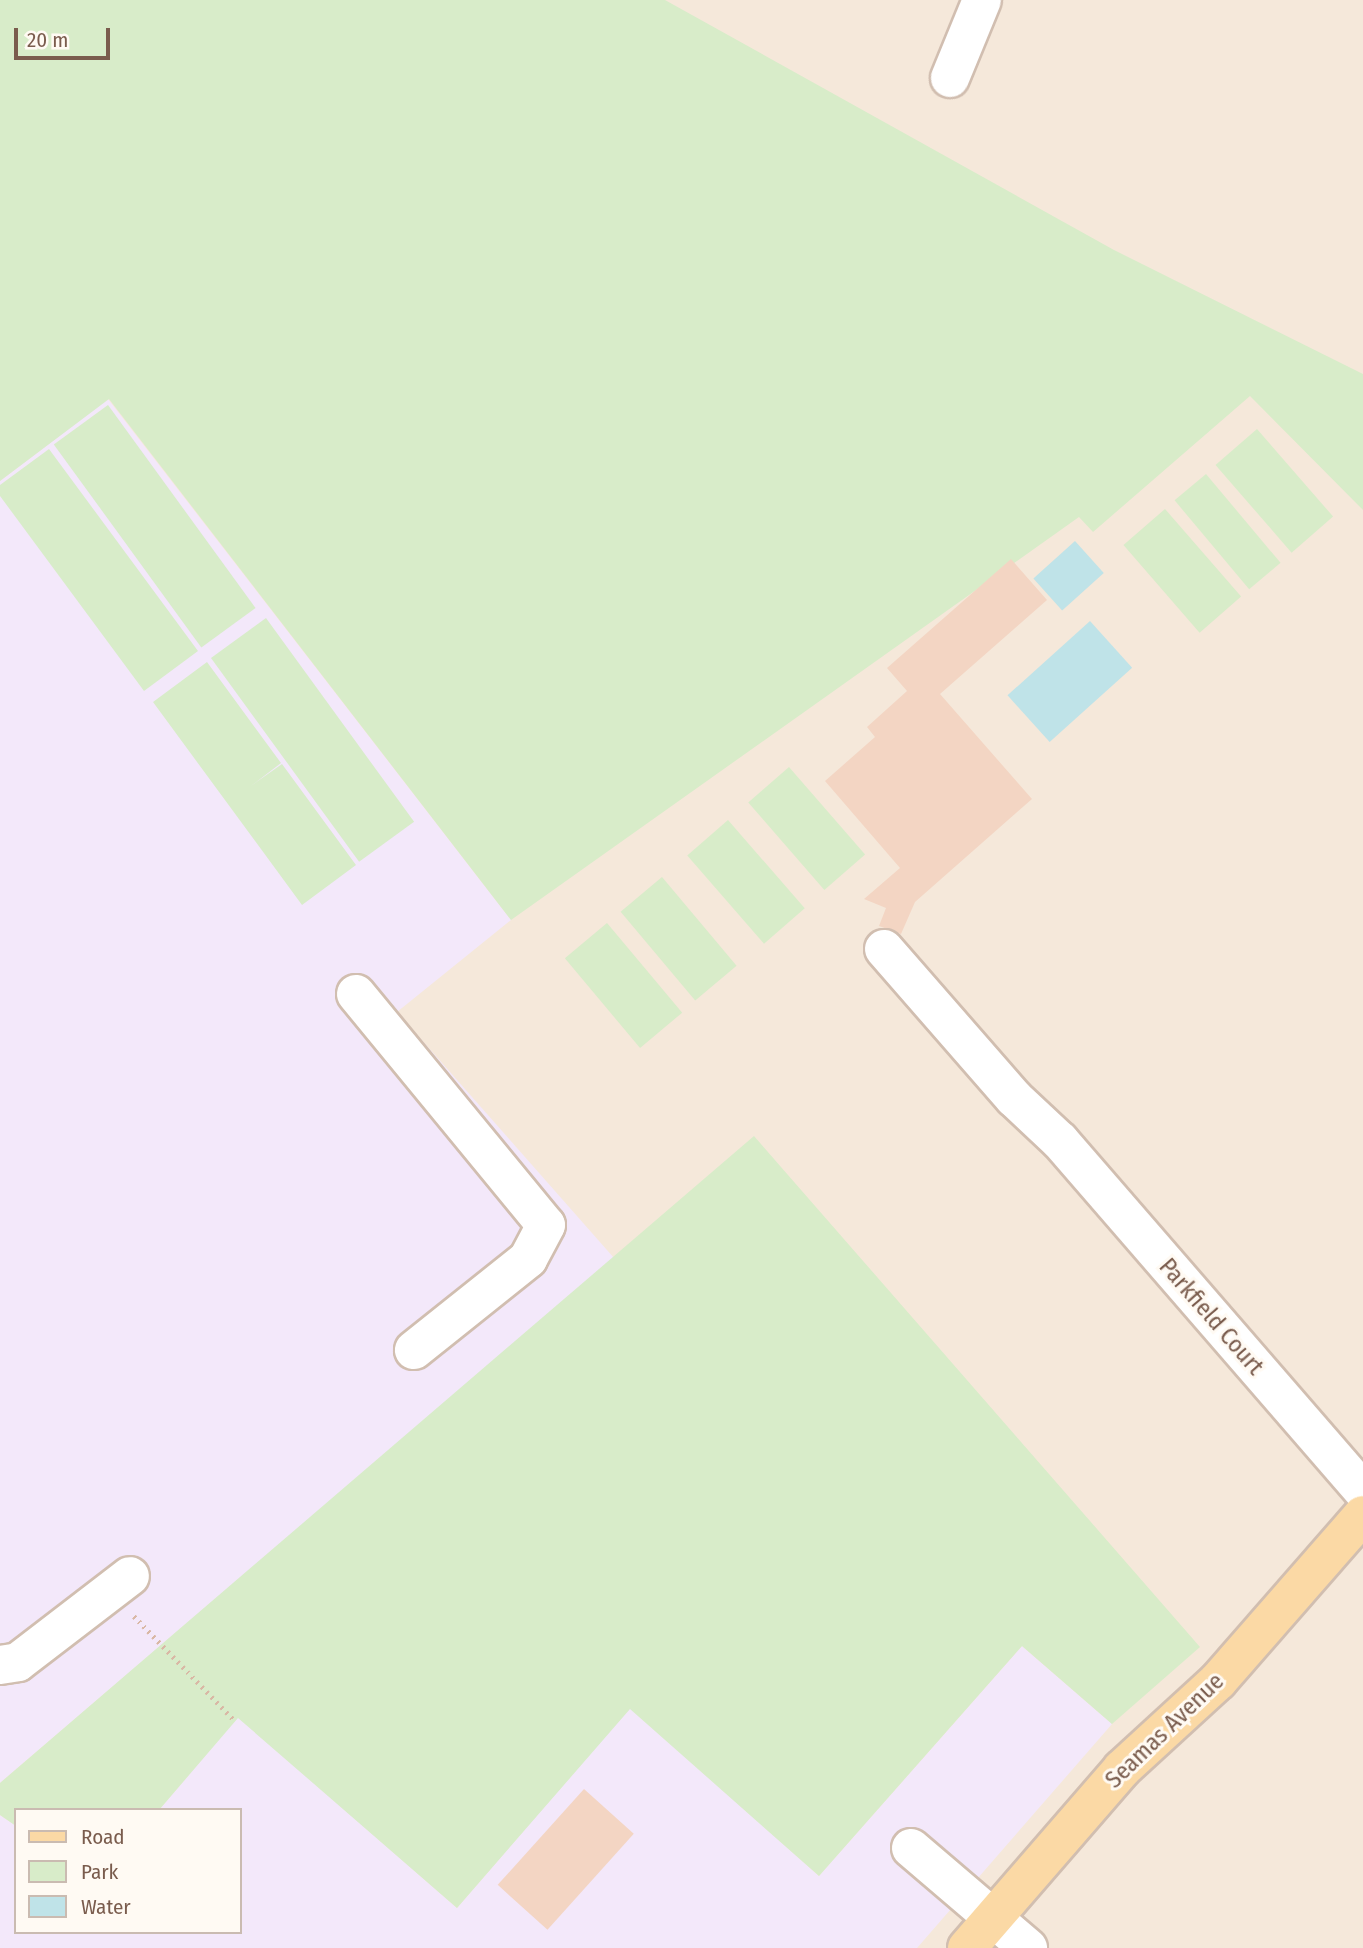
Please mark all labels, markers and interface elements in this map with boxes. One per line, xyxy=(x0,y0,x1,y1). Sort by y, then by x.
scale bar xyxy=(18,14,114,58)
text: 20 m xyxy=(27,27,68,53)
street label: Parkfield Court xyxy=(1153,1253,1269,1381)
street label: Seamas Avenue xyxy=(1100,1667,1230,1795)
legend xyxy=(14,1808,242,1934)
text: Road xyxy=(81,1824,125,1850)
text: Park xyxy=(81,1859,118,1885)
text: Water xyxy=(81,1894,131,1920)

